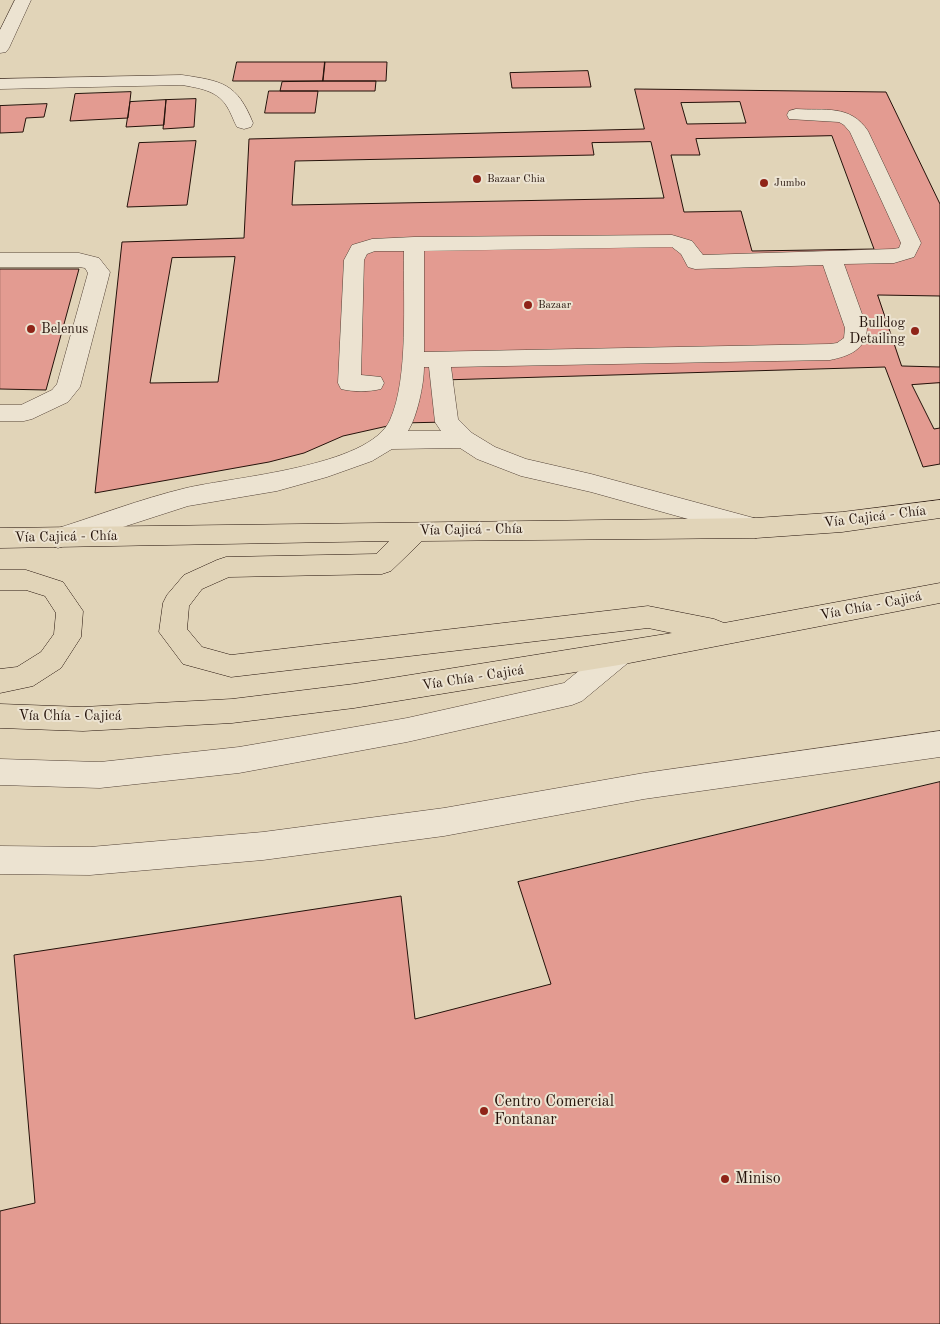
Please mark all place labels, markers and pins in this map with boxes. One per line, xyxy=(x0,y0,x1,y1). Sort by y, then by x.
place label: Bazaar Chia xyxy=(487,172,545,186)
marker: Bazaar Chia xyxy=(471,173,483,185)
place label: Jumbo xyxy=(774,176,806,190)
marker: Jumbo xyxy=(758,177,770,189)
place label: Bazaar xyxy=(538,298,571,312)
marker: Bazaar xyxy=(522,299,534,311)
place label: Bulldog Detailing xyxy=(849,315,905,348)
place label: Belenus xyxy=(41,321,88,337)
marker: Belenus xyxy=(25,323,37,335)
marker: Bulldog Detailing xyxy=(909,325,921,337)
place label: Centro Comercial Fontanar xyxy=(494,1092,614,1130)
marker: Centro Comercial Fontanar xyxy=(478,1105,490,1117)
place label: Miniso xyxy=(735,1169,781,1189)
marker: Miniso xyxy=(719,1173,731,1185)

